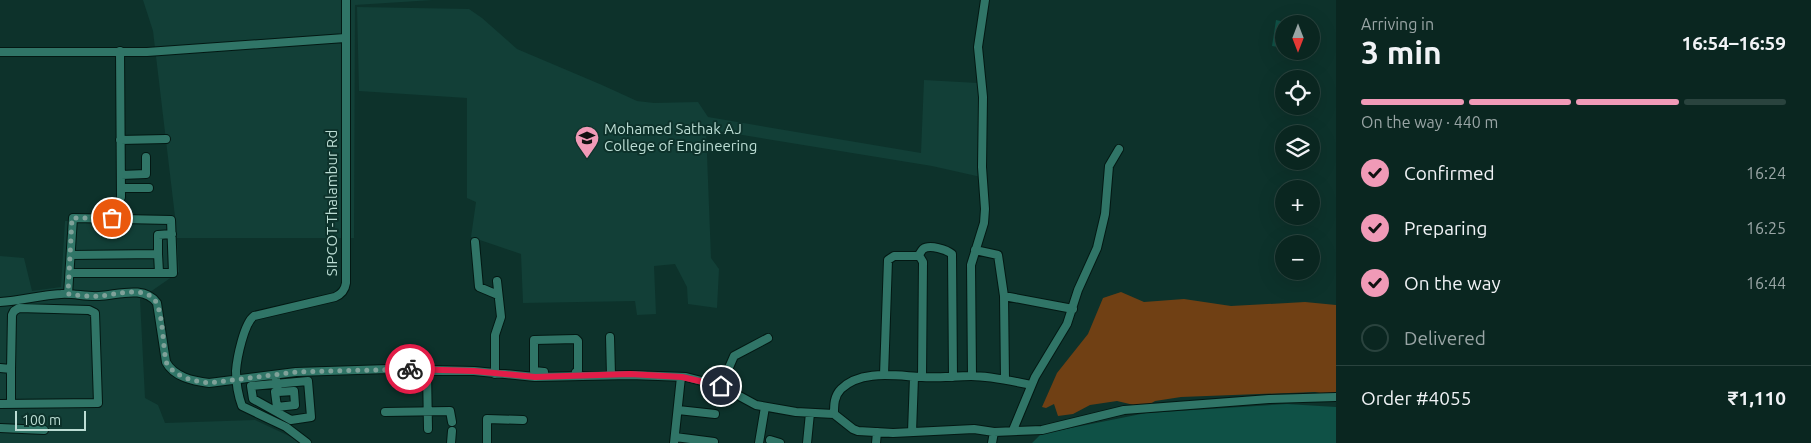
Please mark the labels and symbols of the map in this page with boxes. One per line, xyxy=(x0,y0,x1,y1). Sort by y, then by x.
north arrow xyxy=(1275,15,1320,60)
place label: Mohamed Sathak AJ College of Engineering xyxy=(604,120,757,154)
school or university icon: Mohamed Sathak AJ College of Engineering xyxy=(574,125,600,159)
street label: SIPCOT-Thalambur Rd xyxy=(323,130,340,276)
pin xyxy=(91,197,133,239)
courier xyxy=(385,344,435,394)
pin xyxy=(700,365,742,407)
scale bar xyxy=(15,408,86,431)

